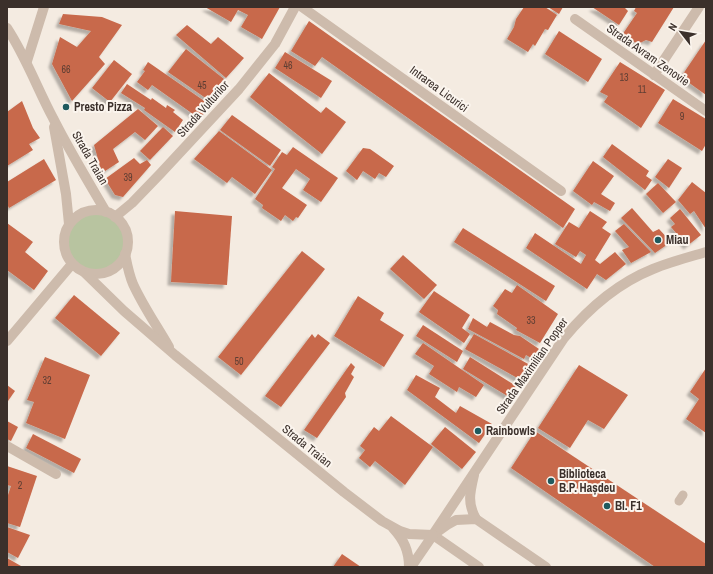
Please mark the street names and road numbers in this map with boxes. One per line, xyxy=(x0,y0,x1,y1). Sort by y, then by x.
street label: Strada Avram Zenovie xyxy=(603,20,693,90)
street label: Intrarea Licurici xyxy=(406,62,472,116)
street label: Strada Vulturilor xyxy=(173,77,233,141)
street label: Strada Traian xyxy=(68,128,112,188)
street label: Strada Maximilian Popper xyxy=(493,314,572,417)
street label: Strada Traian xyxy=(279,421,335,471)

